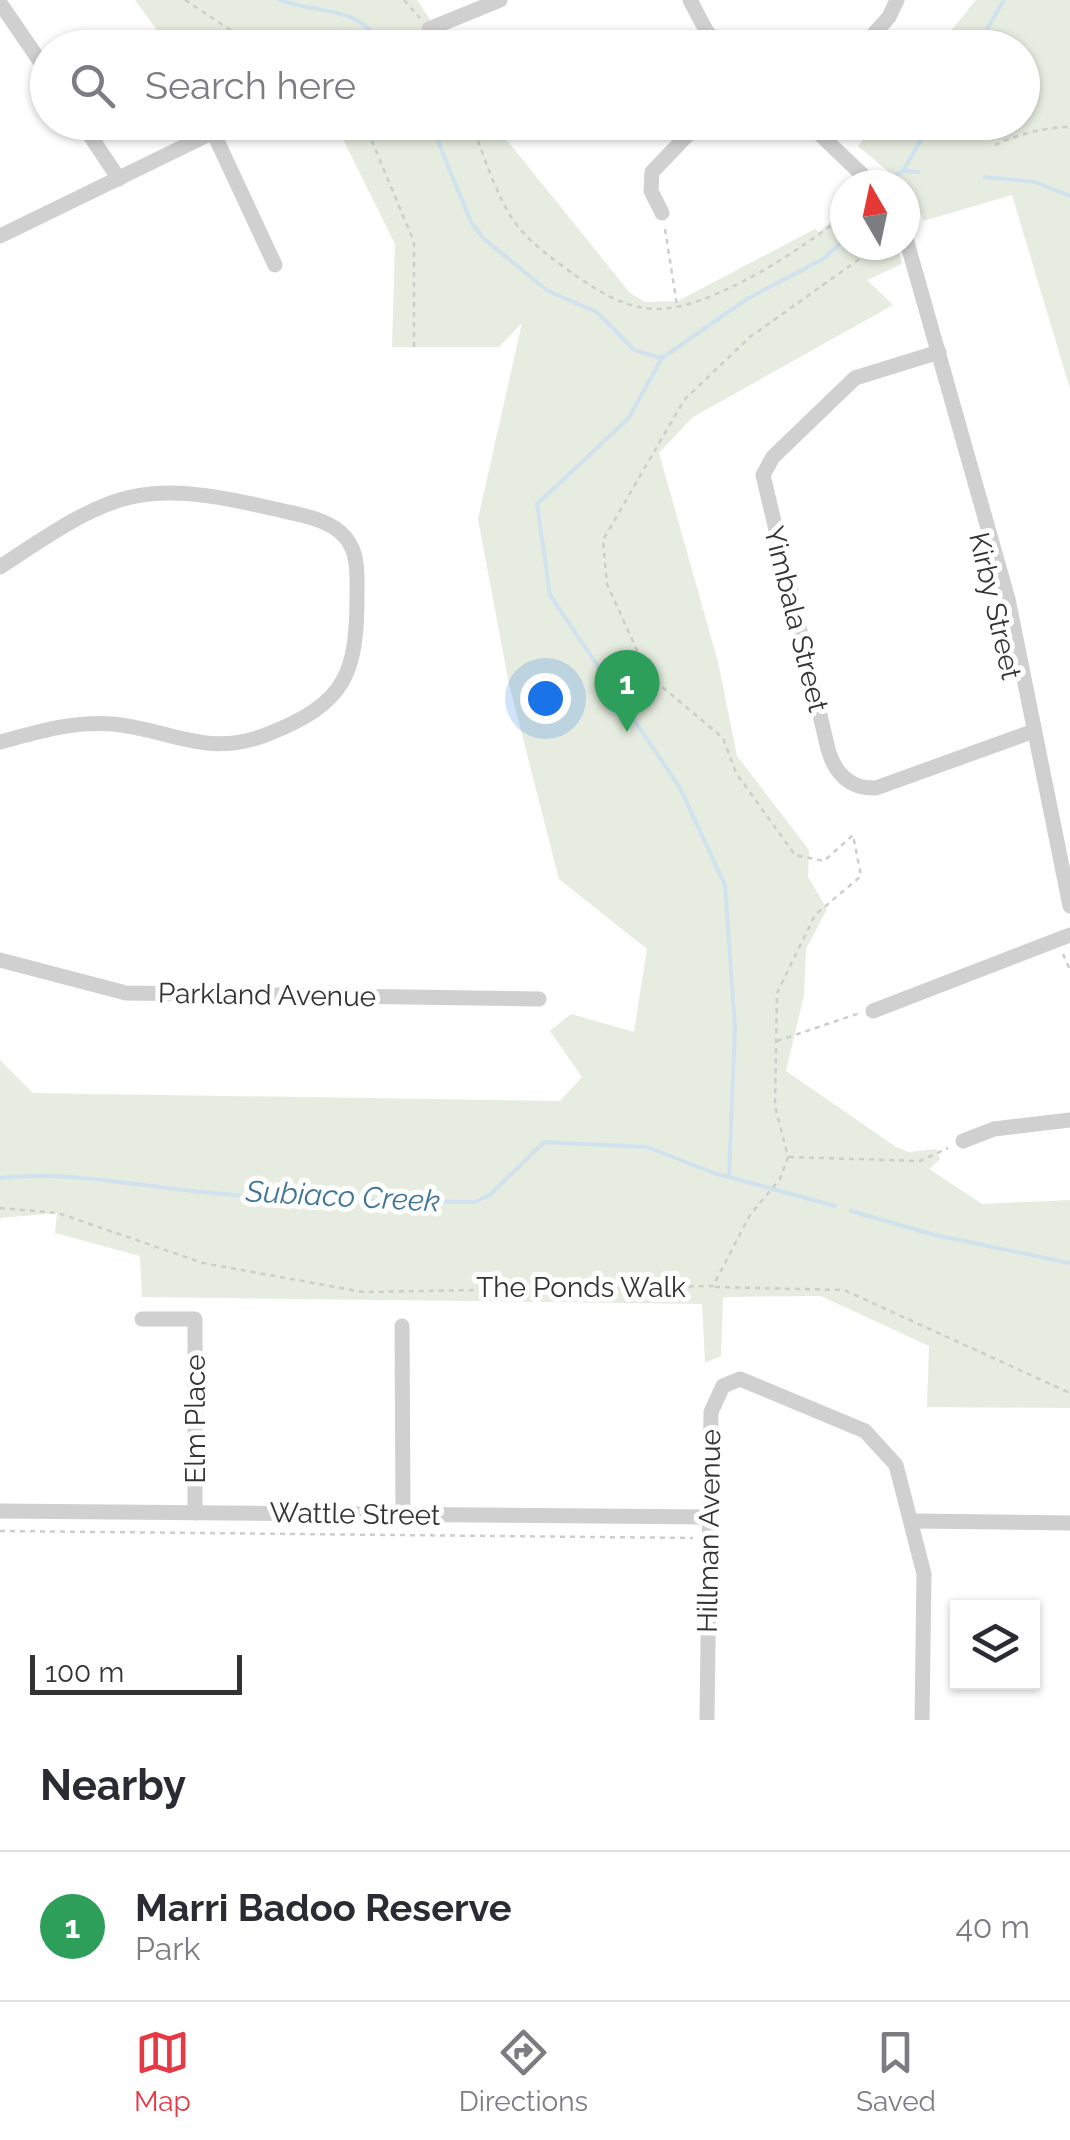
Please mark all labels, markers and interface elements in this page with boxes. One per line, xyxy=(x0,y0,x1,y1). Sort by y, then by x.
search box xyxy=(30,30,1040,140)
icon: search xyxy=(65,58,120,113)
text: Search here xyxy=(145,63,356,108)
north arrow xyxy=(830,170,920,260)
street label: Yimbala Street xyxy=(757,523,835,716)
street label: Kirby Street xyxy=(962,529,1028,683)
pin: 1 xyxy=(594,650,660,732)
your location xyxy=(520,673,571,724)
street label: Parkland Avenue xyxy=(158,977,376,1013)
water label: Subiaco Creek xyxy=(244,1173,441,1219)
street label: The Ponds Walk xyxy=(476,1271,686,1304)
street label: Elm Place xyxy=(179,1354,212,1484)
street label: Hillman Avenue xyxy=(691,1429,727,1633)
street label: Wattle Street xyxy=(269,1496,441,1532)
map controls xyxy=(950,1600,1040,1690)
button: layers xyxy=(950,1600,1040,1690)
scale bar xyxy=(30,1650,242,1694)
text: 100 m xyxy=(45,1656,124,1689)
text: Nearby xyxy=(40,1761,186,1810)
text: Marri Badoo Reserve xyxy=(135,1885,512,1930)
text: 1 xyxy=(65,1908,80,1945)
text: 40 m xyxy=(955,1908,1030,1945)
text: Park xyxy=(135,1930,200,1967)
tab: Map xyxy=(134,2025,191,2118)
tab: Directions xyxy=(459,2025,588,2118)
tab: Saved xyxy=(856,2025,936,2118)

